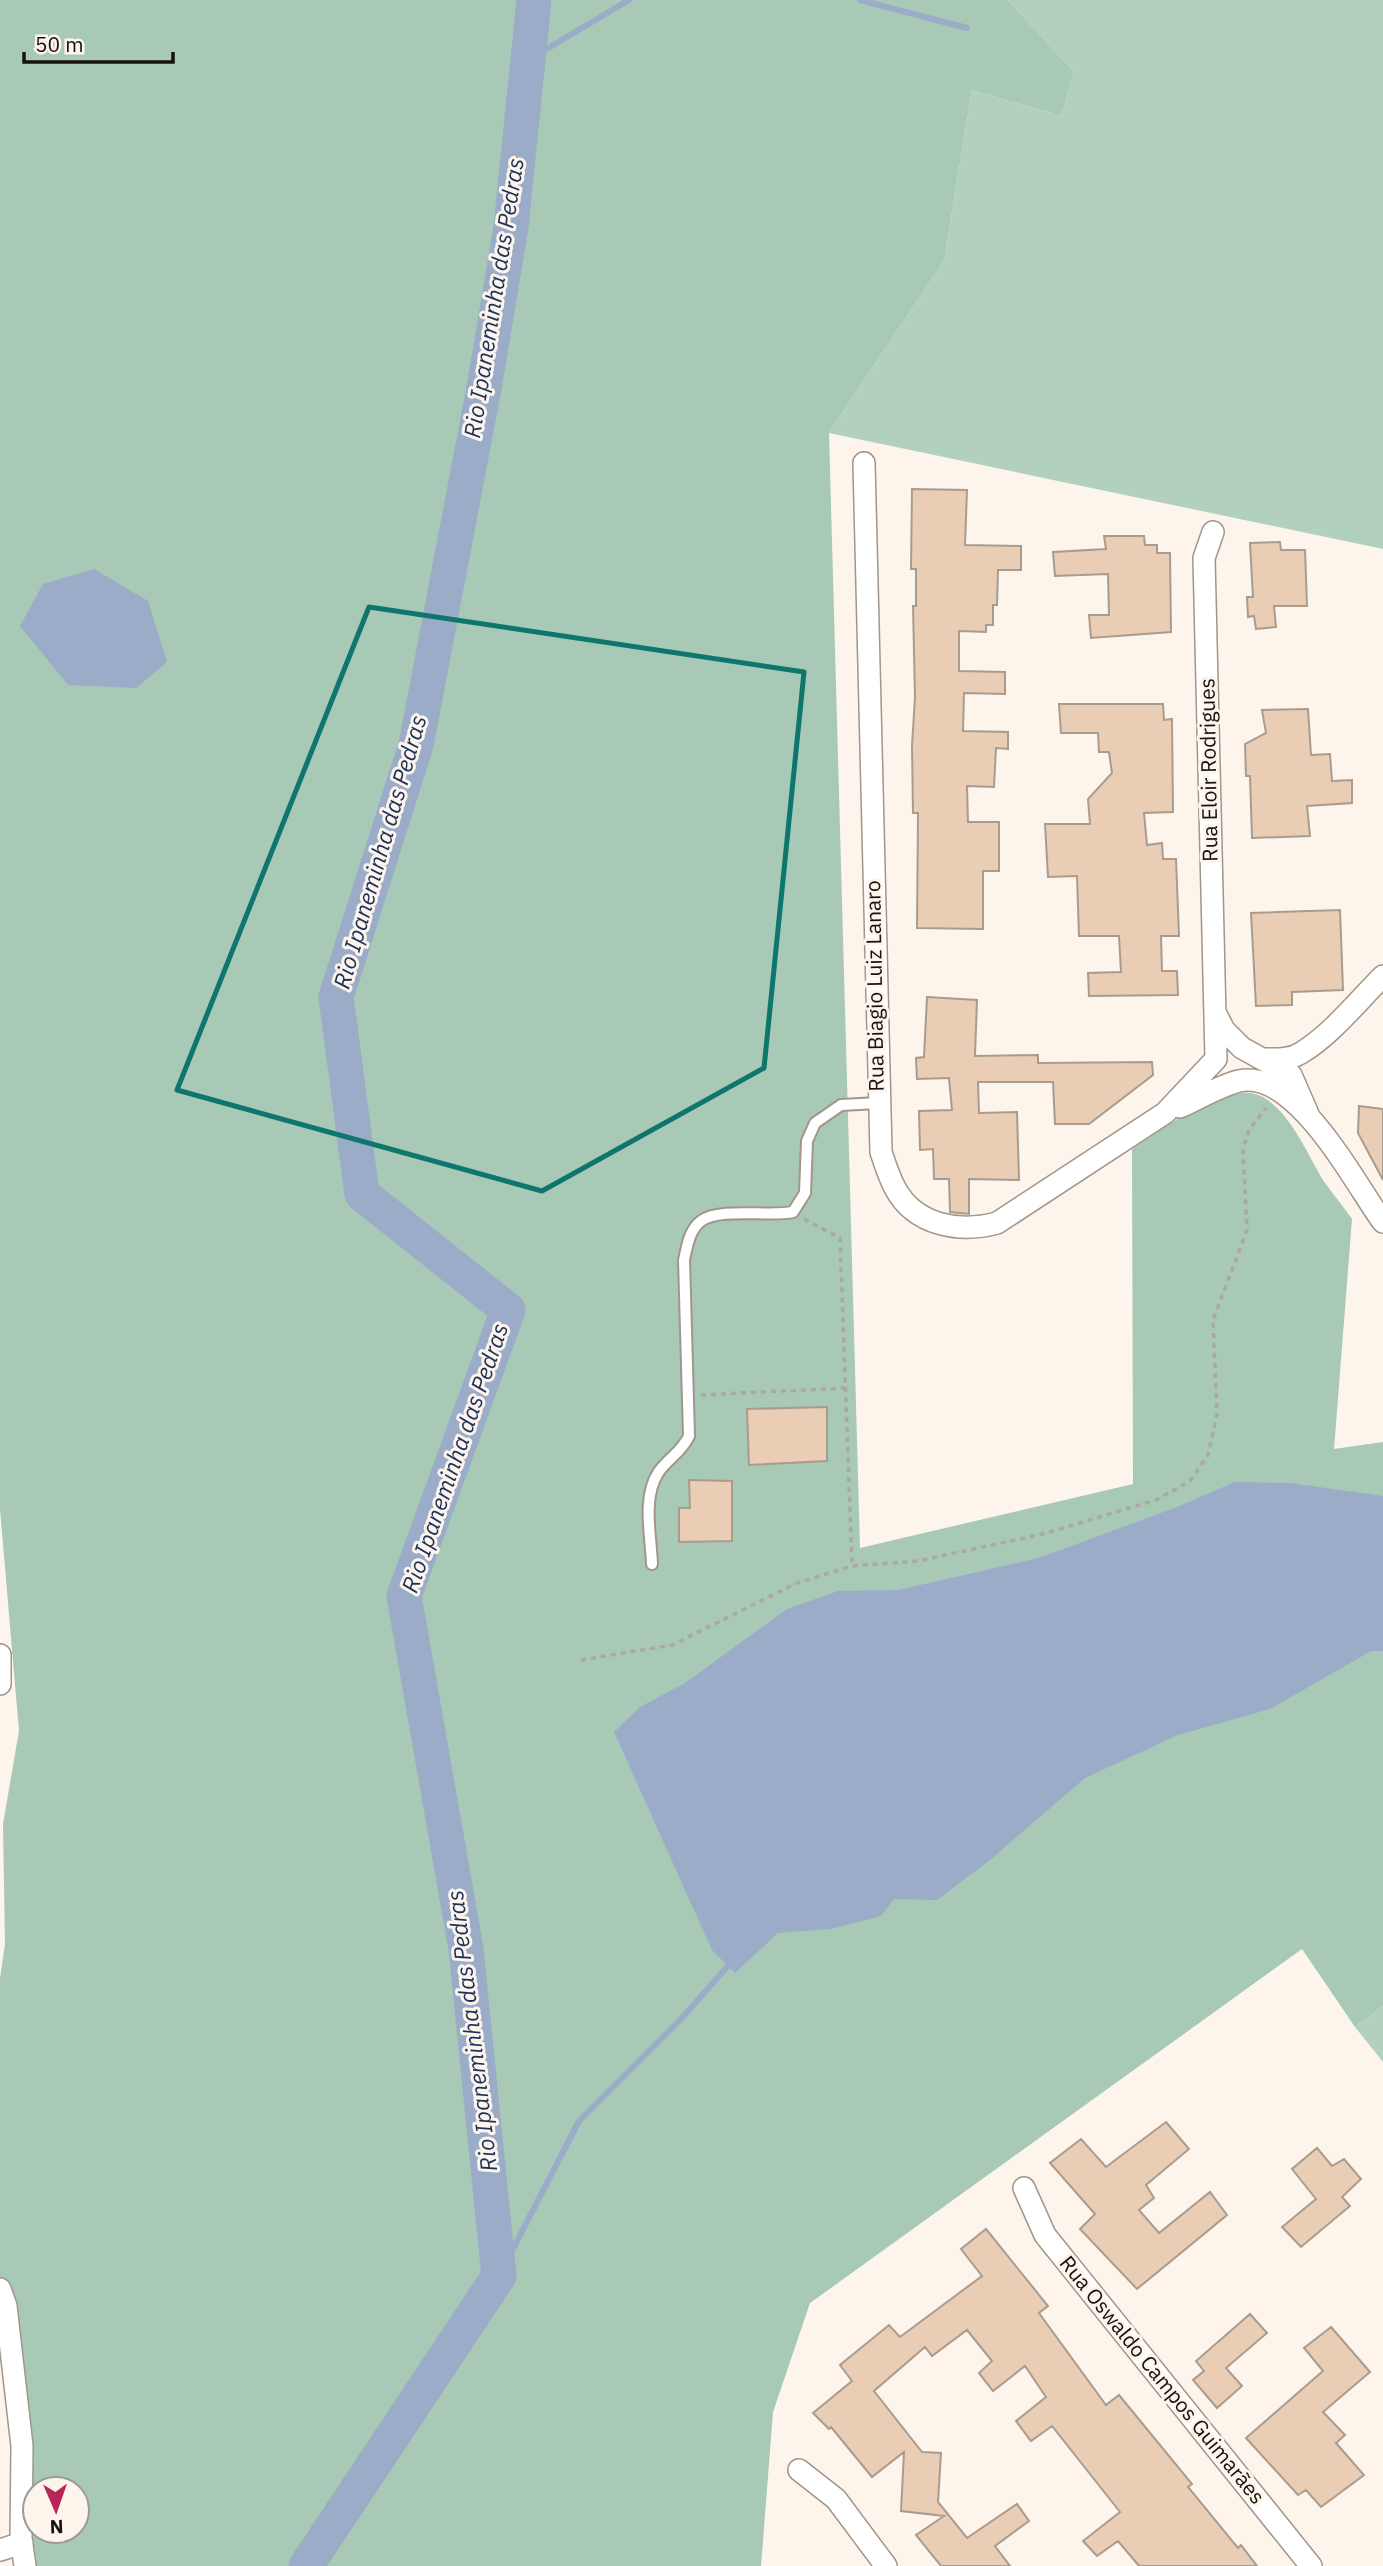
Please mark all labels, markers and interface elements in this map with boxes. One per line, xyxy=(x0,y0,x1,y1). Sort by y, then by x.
scale bar xyxy=(24,21,173,65)
text: 50 m xyxy=(35,30,84,58)
water label: Rio Ipaneminha das Pedras xyxy=(456,156,530,440)
street label: Rua Eloir Rodrigues xyxy=(1192,678,1224,862)
water label: Rio Ipaneminha das Pedras xyxy=(326,712,432,992)
street label: Rua Biagio Luiz Lanaro xyxy=(858,880,890,1092)
water label: Rio Ipaneminha das Pedras xyxy=(394,1319,514,1596)
water label: Rio Ipaneminha das Pedras xyxy=(439,1889,503,2173)
street label: Rua Oswaldo Campos Guimarães xyxy=(1054,2249,1272,2509)
north arrow xyxy=(21,2475,91,2545)
text: N xyxy=(49,2515,64,2539)

